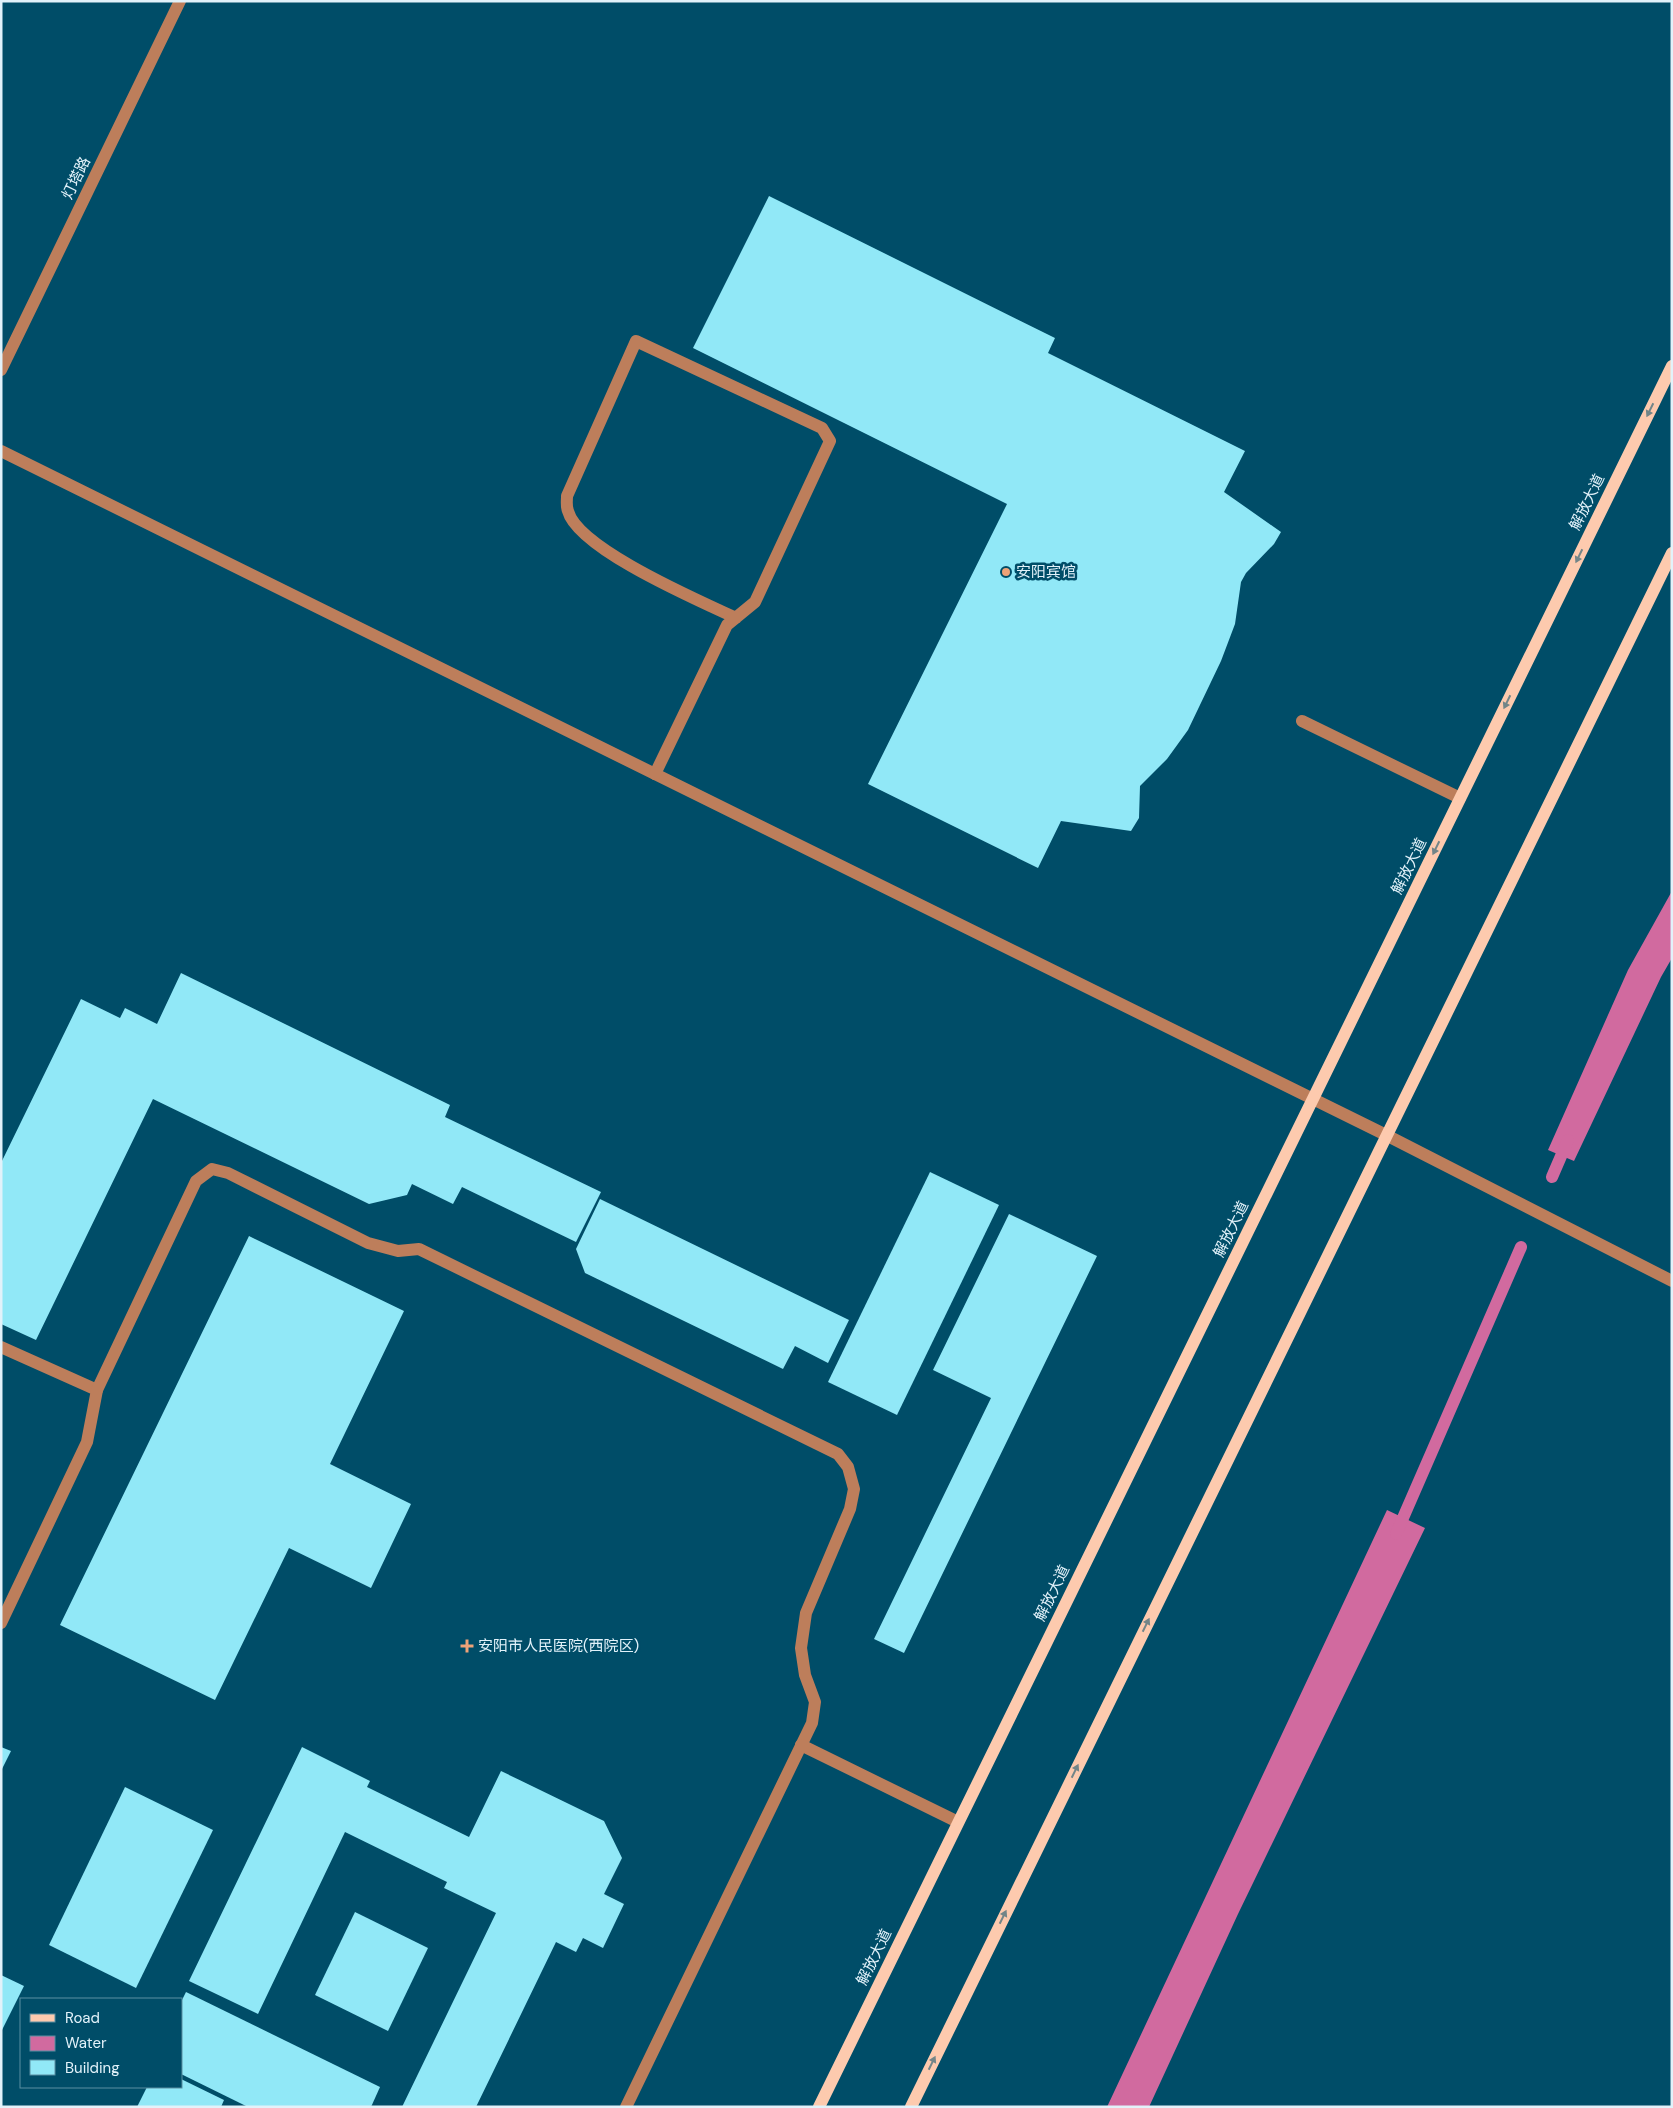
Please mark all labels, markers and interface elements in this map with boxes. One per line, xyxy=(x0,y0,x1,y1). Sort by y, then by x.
street label: 灯塔路 xyxy=(57,153,95,203)
one-way arrow xyxy=(1646,403,1654,417)
street label: 解放大道 xyxy=(1565,471,1609,533)
one-way arrow xyxy=(1575,549,1583,563)
place label: 安阳宾馆 xyxy=(1016,562,1076,582)
marker: 安阳宾馆 xyxy=(1000,566,1012,578)
one-way arrow xyxy=(1503,695,1511,709)
street label: 解放大道 xyxy=(1387,835,1431,897)
one-way arrow xyxy=(1432,841,1440,855)
street label: 解放大道 xyxy=(1209,1198,1253,1260)
street label: 解放大道 xyxy=(1030,1562,1074,1624)
one-way arrow xyxy=(1143,1618,1151,1632)
place label: 安阳市人民医院(西院区) xyxy=(478,1636,639,1656)
marker: 安阳市人民医院(西院区) xyxy=(460,1639,474,1653)
one-way arrow xyxy=(1071,1764,1079,1778)
one-way arrow xyxy=(1000,1910,1008,1924)
street label: 解放大道 xyxy=(852,1926,896,1988)
legend xyxy=(20,1998,182,2088)
text: Road xyxy=(65,2008,100,2028)
text: Water xyxy=(65,2033,107,2053)
one-way arrow xyxy=(928,2056,936,2070)
text: Building xyxy=(65,2058,120,2078)

